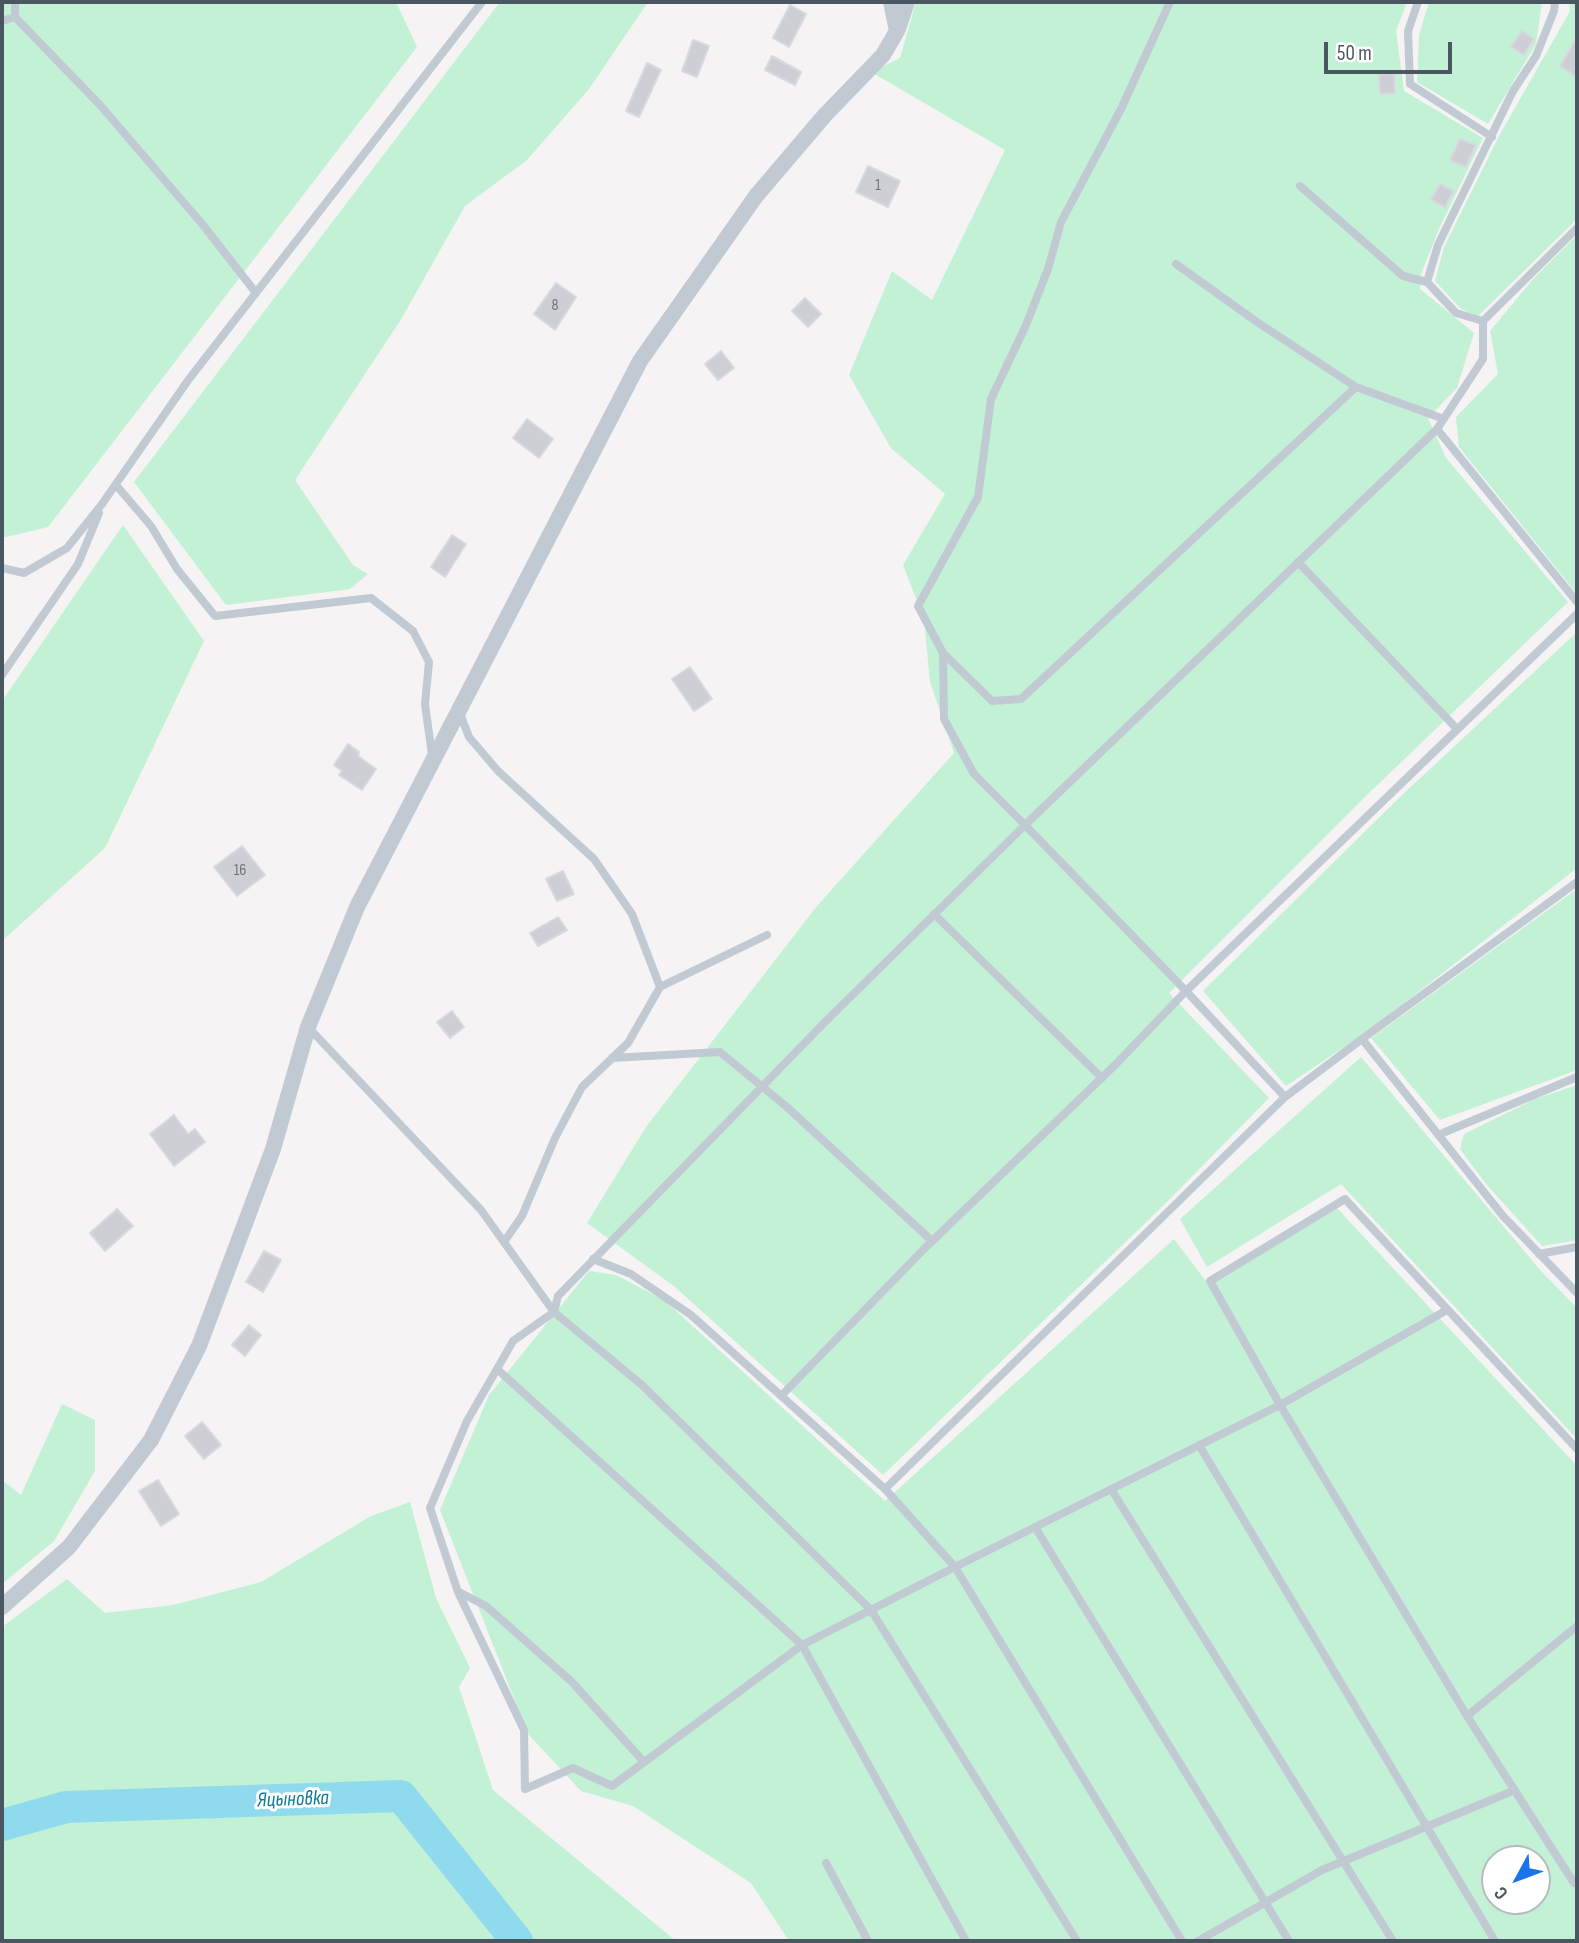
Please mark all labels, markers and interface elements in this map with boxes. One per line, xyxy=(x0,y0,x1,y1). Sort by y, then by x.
scale bar xyxy=(1327,28,1455,72)
text: 50 m xyxy=(1337,41,1372,66)
house number: 1 xyxy=(875,176,881,196)
house number: 8 xyxy=(551,296,559,316)
house number: 16 xyxy=(234,861,246,881)
water label: Яцыновка xyxy=(257,1786,329,1814)
north arrow xyxy=(1481,1845,1551,1915)
text: С xyxy=(1489,1882,1513,1904)

